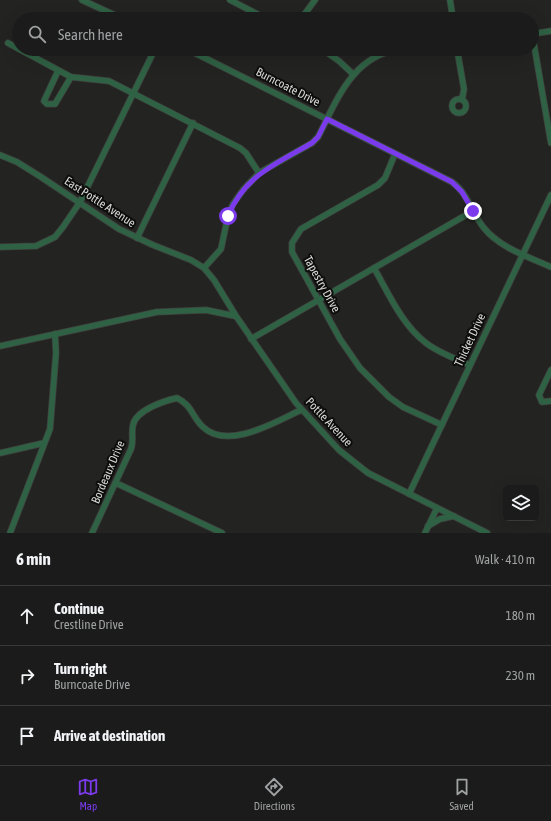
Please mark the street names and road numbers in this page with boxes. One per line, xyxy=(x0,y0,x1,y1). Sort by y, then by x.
street label: Burncoate Drive xyxy=(254,65,322,109)
street label: East Pottle Avenue xyxy=(62,174,138,230)
street label: Tapestry Drive xyxy=(301,253,343,315)
street label: Thicket Drive xyxy=(452,311,488,369)
street label: Pottle Avenue xyxy=(303,395,355,449)
street label: Bordeaux Drive xyxy=(88,438,128,506)

